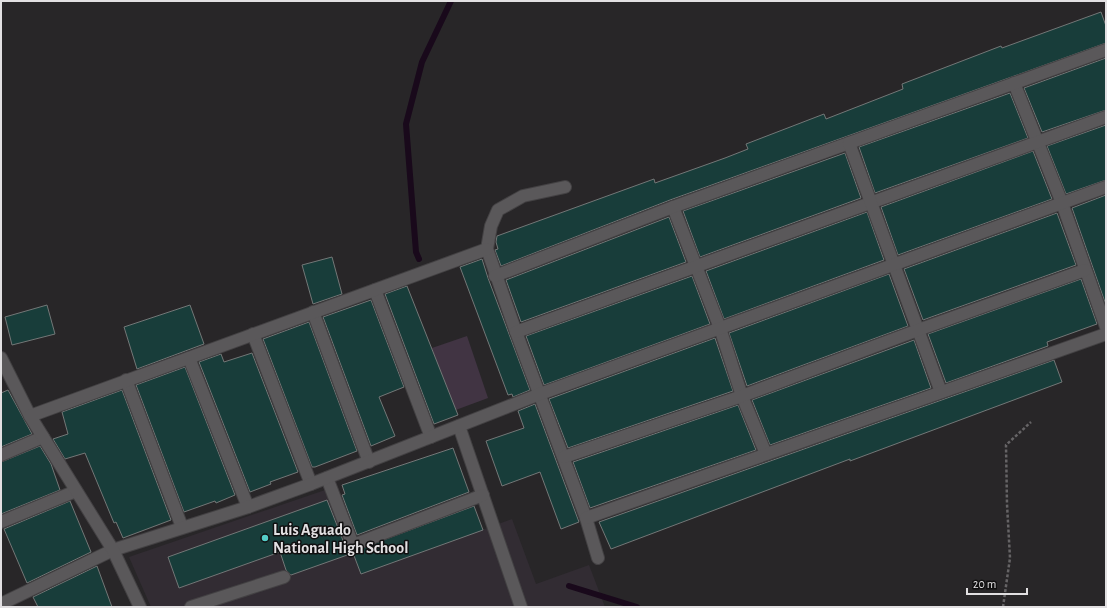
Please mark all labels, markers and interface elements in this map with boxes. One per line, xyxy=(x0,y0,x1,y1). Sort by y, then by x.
place label: Luis Aguado National High School xyxy=(273,522,408,556)
marker: Luis Aguado National High School xyxy=(260,533,270,543)
scale bar xyxy=(967,570,1027,596)
text: 20 m xyxy=(973,578,996,590)

